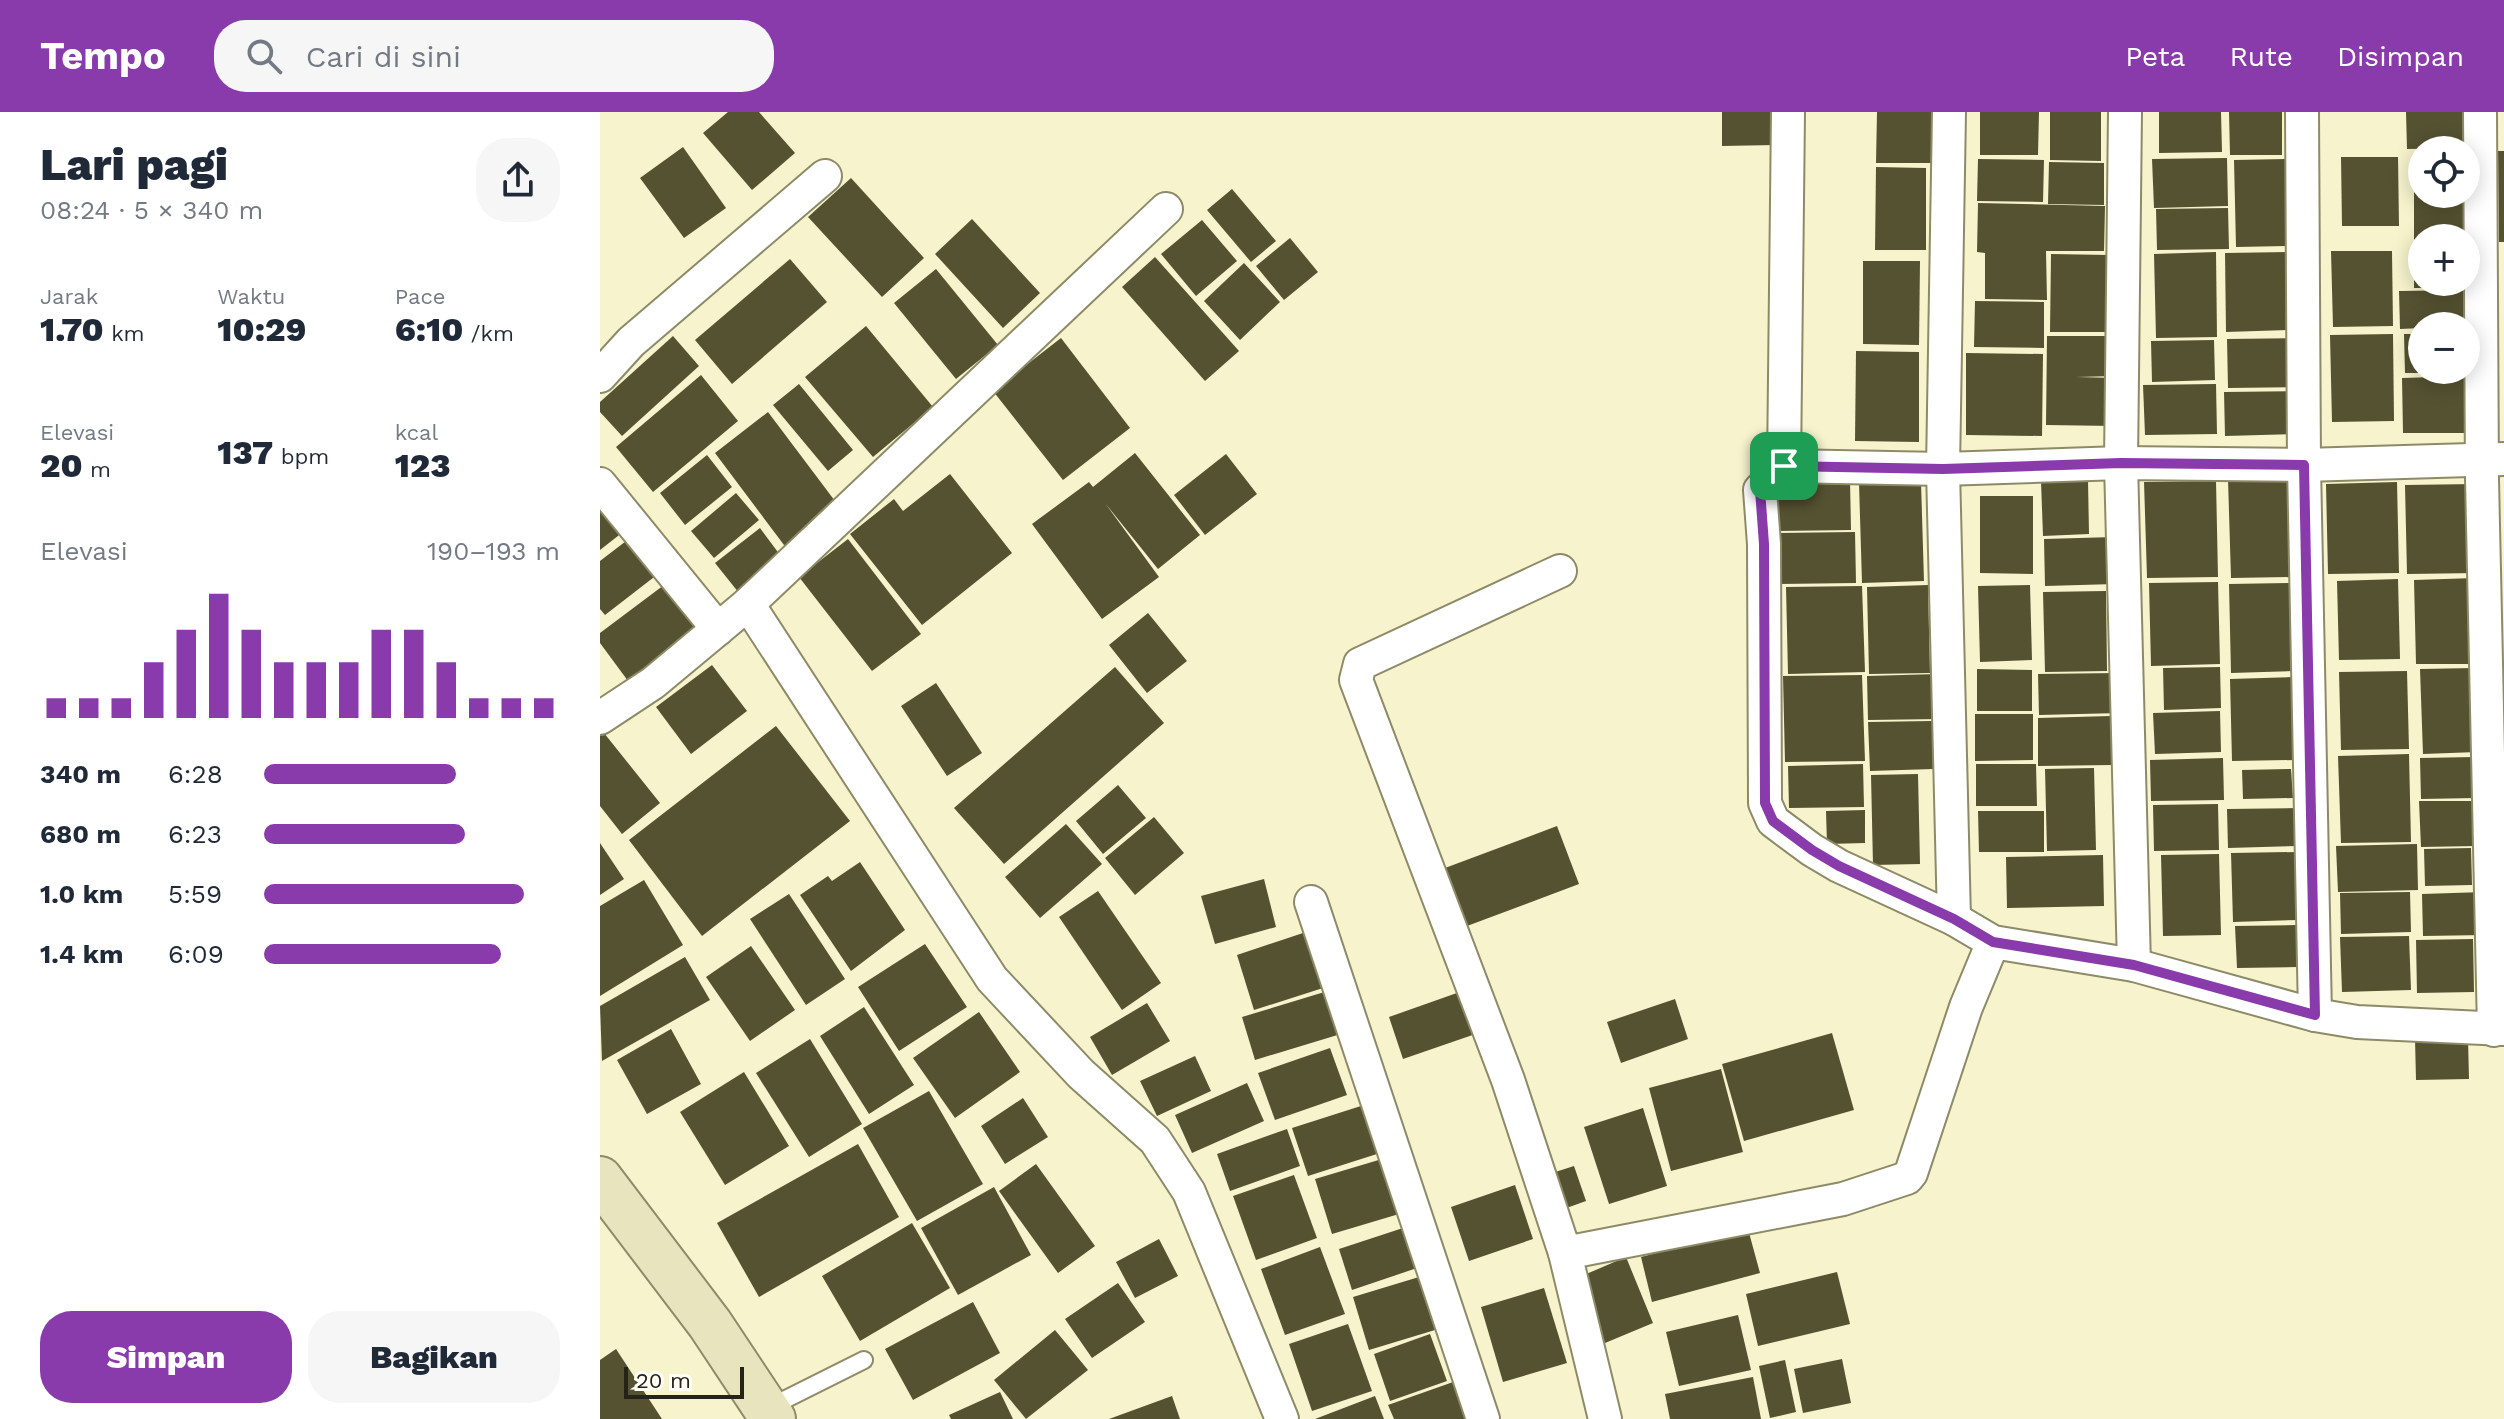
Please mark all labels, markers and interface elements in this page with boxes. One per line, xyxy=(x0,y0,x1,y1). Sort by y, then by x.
search box xyxy=(214,20,774,92)
text: Tempo xyxy=(40,34,166,78)
icon: search xyxy=(242,34,286,78)
text: Cari di sini xyxy=(306,39,461,74)
text: Peta xyxy=(2125,40,2185,73)
text: Rute xyxy=(2229,40,2293,73)
text: Disimpan xyxy=(2337,40,2464,73)
map controls xyxy=(2408,136,2480,384)
button: locate xyxy=(2408,136,2480,208)
button: share xyxy=(476,138,560,222)
text: Lari pagi xyxy=(40,139,228,191)
text: 08:24 · 5 × 340 m xyxy=(40,195,263,225)
button: + xyxy=(2408,224,2480,296)
text: Jarak xyxy=(40,284,98,309)
text: Waktu xyxy=(217,284,285,309)
text: Pace xyxy=(395,284,446,309)
text: 1.70 xyxy=(40,309,104,349)
text: 10:29 xyxy=(217,309,306,349)
text: 6:10 xyxy=(395,309,463,349)
button: − xyxy=(2408,312,2480,384)
text: km xyxy=(104,321,145,346)
text: /km xyxy=(463,321,514,346)
text: Elevasi xyxy=(40,420,114,445)
text: kcal xyxy=(395,420,438,445)
text: 137 xyxy=(217,432,273,472)
pin xyxy=(1750,432,1818,500)
text: bpm xyxy=(273,444,329,469)
icon: arrive xyxy=(1762,444,1806,488)
text: 20 xyxy=(40,445,83,485)
text: 123 xyxy=(395,445,451,485)
text: m xyxy=(83,457,111,482)
text: Elevasi xyxy=(40,536,128,566)
text: 190–193 m xyxy=(427,536,560,566)
text: 340 m xyxy=(40,759,121,789)
text: 6:28 xyxy=(168,759,223,789)
text: 680 m xyxy=(40,819,121,849)
text: 6:23 xyxy=(168,819,222,849)
text: 1.0 km xyxy=(40,879,123,909)
text: 5:59 xyxy=(168,879,222,909)
text: 1.4 km xyxy=(40,939,124,969)
text: 6:09 xyxy=(168,939,224,969)
button: Simpan xyxy=(40,1311,292,1403)
button: Bagikan xyxy=(308,1311,560,1403)
scale bar xyxy=(624,1363,744,1399)
text: 20 m xyxy=(636,1368,691,1393)

